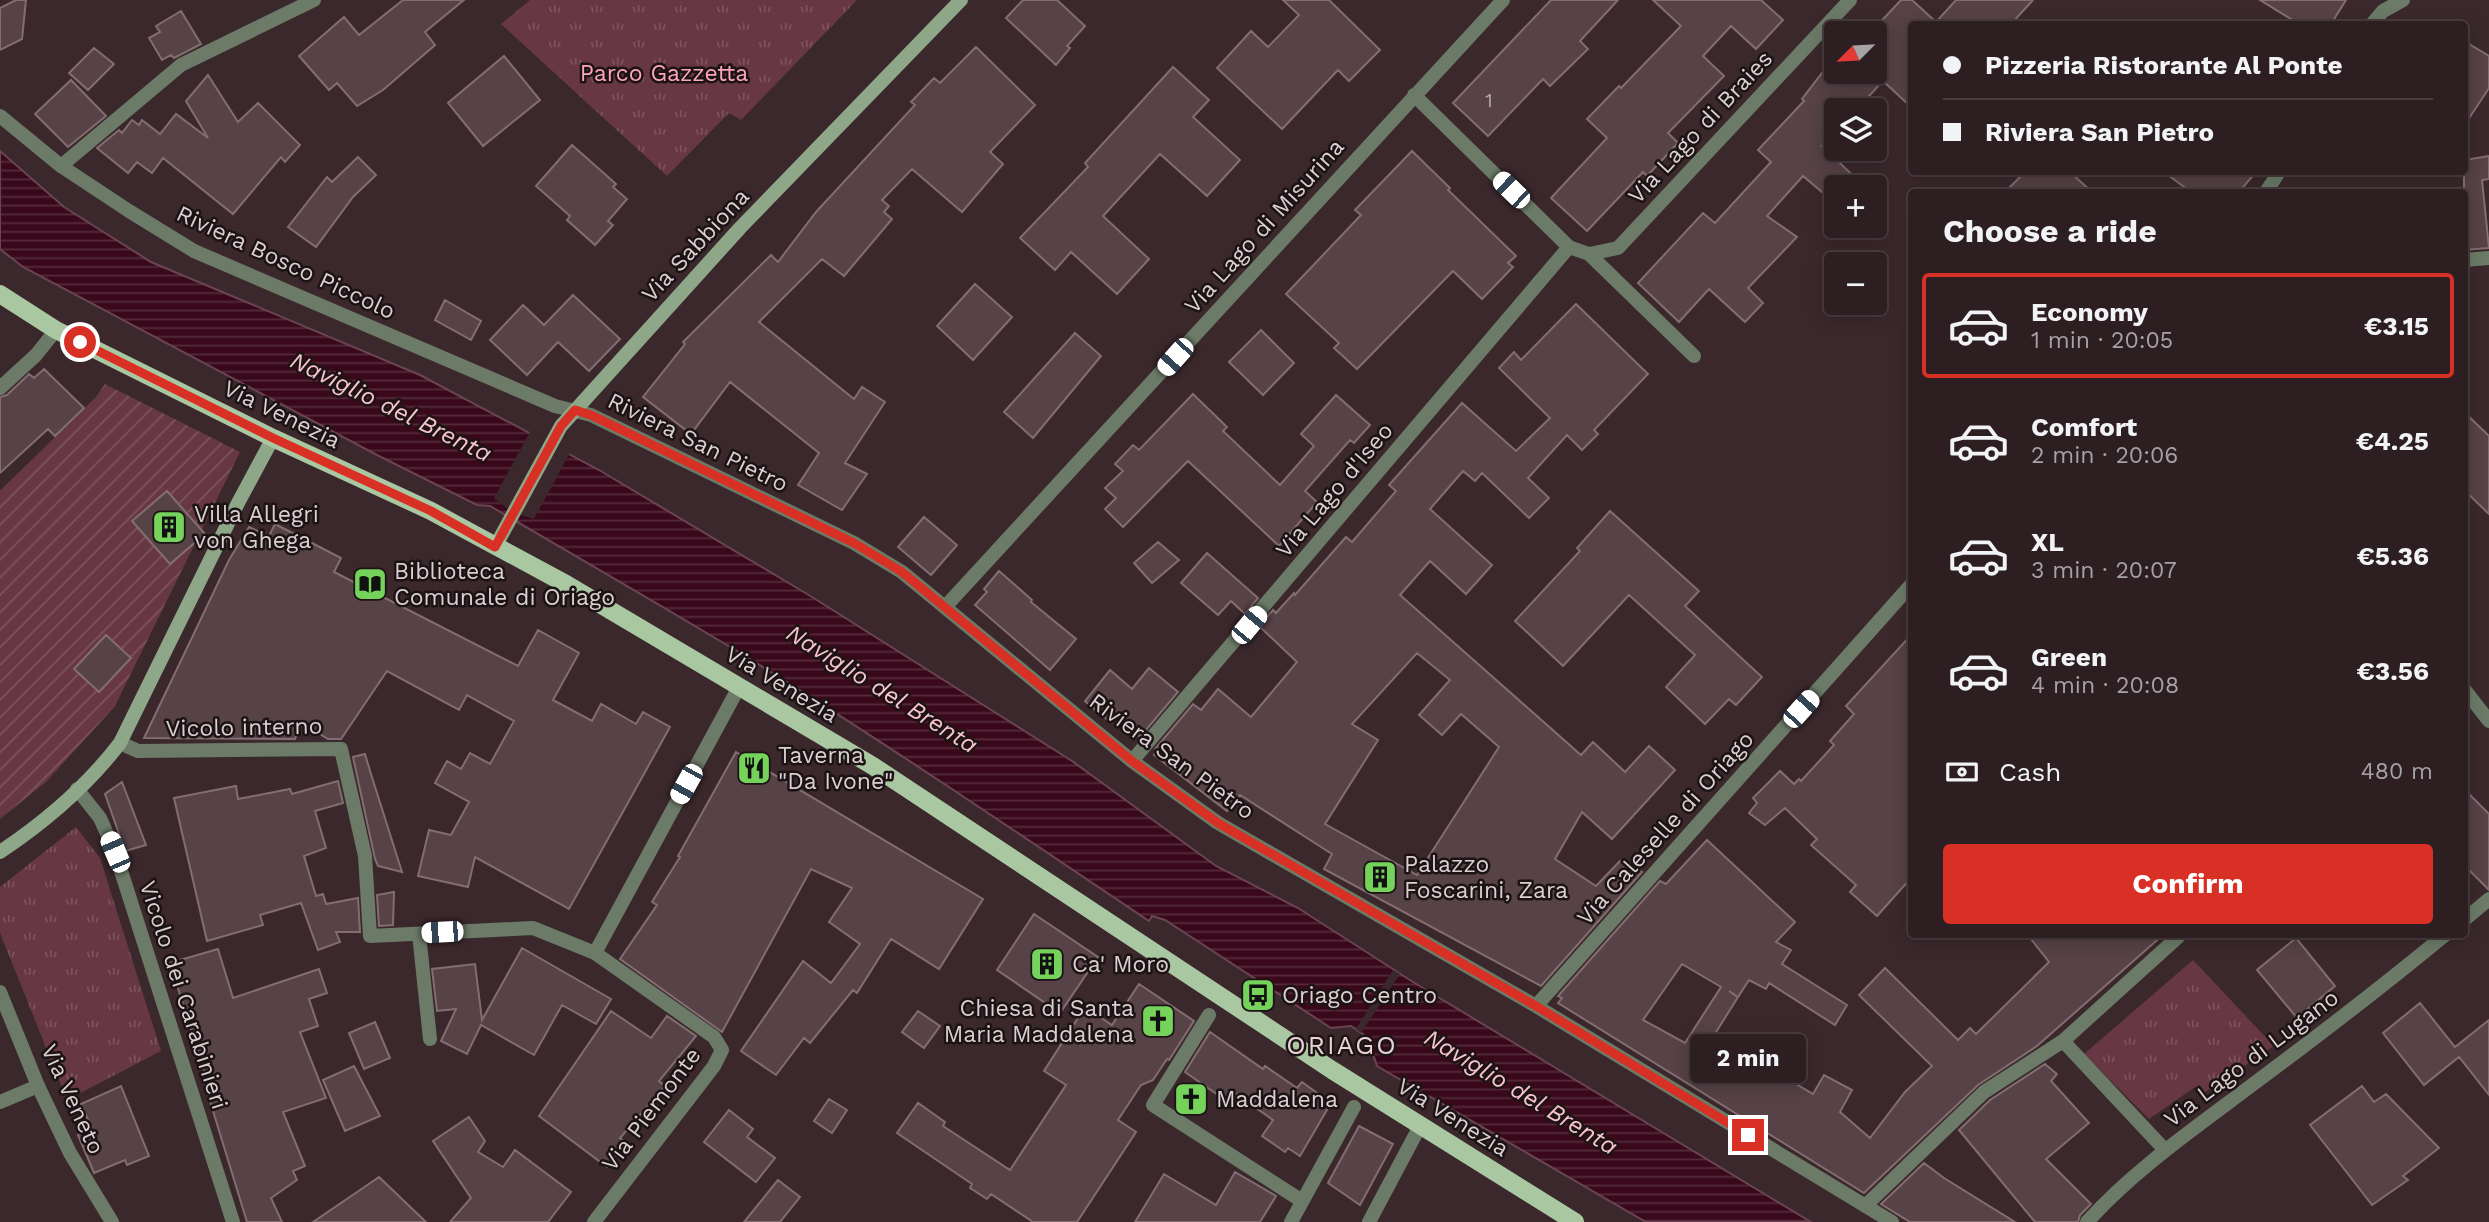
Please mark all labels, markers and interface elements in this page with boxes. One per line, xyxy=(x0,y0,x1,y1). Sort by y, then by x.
north arrow xyxy=(1824,21,1886,84)
map controls xyxy=(1824,21,1887,315)
street label: Via Lago di Braies xyxy=(1623,45,1778,209)
text: Pizzeria Ristorante Al Ponte xyxy=(1985,50,2343,80)
park label: Parco Gazzetta xyxy=(580,60,748,87)
house number: 1 xyxy=(1485,89,1493,112)
button: layers xyxy=(1824,98,1887,161)
text: Riviera San Pietro xyxy=(1985,117,2214,147)
street label: Via Lago di Misurina xyxy=(1179,134,1350,319)
car xyxy=(1489,168,1534,212)
button: + xyxy=(1824,175,1887,238)
street label: Via Sabbiona xyxy=(636,183,755,308)
street label: Riviera Bosco Piccolo xyxy=(172,200,399,325)
text: Choose a ride xyxy=(1943,212,2157,250)
button: − xyxy=(1824,252,1887,315)
icon: car xyxy=(1947,294,2010,357)
text: Economy xyxy=(2031,297,2148,327)
text: €3.15 xyxy=(2364,311,2429,341)
route start xyxy=(64,326,96,358)
text: 1 min · 20:05 xyxy=(2031,327,2173,354)
car xyxy=(1154,334,1197,380)
water label: Naviglio del Brenta xyxy=(286,346,496,468)
street label: Via Venezia xyxy=(219,375,345,454)
street label: Riviera San Pietro xyxy=(603,387,792,498)
icon: car xyxy=(1947,409,2010,472)
text: Comfort xyxy=(2031,412,2137,442)
street label: Via Lago d'Iseo xyxy=(1270,417,1399,563)
text: €4.25 xyxy=(2356,426,2429,456)
text: 2 min · 20:06 xyxy=(2031,442,2178,469)
place label: Villa Allegri von Ghega xyxy=(194,501,319,554)
building icon: Villa Allegri von Ghega xyxy=(150,508,188,546)
icon: car xyxy=(1947,524,2010,587)
text: XL xyxy=(2031,527,2064,557)
text: €5.36 xyxy=(2357,541,2429,571)
text: 3 min · 20:07 xyxy=(2031,557,2177,584)
place label: Biblioteca Comunale di Oriago xyxy=(394,558,615,611)
library icon: Biblioteca Comunale di Oriago xyxy=(351,565,389,603)
car xyxy=(1228,602,1271,648)
water label: Naviglio del Brenta xyxy=(781,619,983,759)
icon: car xyxy=(1947,639,2010,702)
street label: Via Venezia xyxy=(721,640,843,729)
text: Green xyxy=(2031,642,2107,672)
text: €3.56 xyxy=(2357,656,2429,686)
text: 4 min · 20:08 xyxy=(2031,672,2179,699)
car xyxy=(1780,686,1823,732)
street label: Riviera San Pietro xyxy=(1084,688,1259,825)
street label: Vicolo interno xyxy=(165,713,323,742)
street label: Via Caleselle di Oriago xyxy=(1571,726,1759,931)
place label: Taverna "Da Ivone" xyxy=(778,742,893,795)
restaurant icon: Taverna "Da Ivone" xyxy=(735,749,773,787)
icon: cash xyxy=(1943,753,1981,791)
text: Cash xyxy=(1999,757,2061,787)
text: 480 m xyxy=(2361,758,2433,785)
car xyxy=(667,761,706,807)
car xyxy=(98,829,133,875)
button: Confirm xyxy=(1943,844,2433,924)
place label: Palazzo Foscarini, Zara xyxy=(1404,851,1568,904)
building icon: Palazzo Foscarini, Zara xyxy=(1361,858,1399,896)
street label: Vicolo dei Carabinieri xyxy=(134,878,233,1113)
car xyxy=(421,920,464,944)
building icon: Ca' Moro xyxy=(1028,945,1066,983)
place label: Ca' Moro xyxy=(1072,951,1169,978)
bus stop icon: Oriago Centro xyxy=(1239,976,1277,1014)
place label: Oriago Centro xyxy=(1282,982,1437,1009)
street label: Via Lago di Lugano xyxy=(2159,984,2344,1133)
place label: Chiesa di Santa Maria Maddalena xyxy=(944,995,1134,1048)
church icon: Chiesa di Santa Maria Maddalena xyxy=(1139,1002,1177,1040)
water label: Naviglio del Brenta xyxy=(1419,1023,1623,1161)
district label: ORIAGO xyxy=(1286,1030,1398,1060)
callout: 2 min xyxy=(1690,1034,1806,1082)
street label: Via Veneto xyxy=(35,1040,110,1159)
street label: Via Piemonte xyxy=(596,1042,707,1176)
text: 2 min xyxy=(1717,1045,1779,1072)
street label: Via Venezia xyxy=(1392,1072,1514,1162)
church icon: Maddalena xyxy=(1172,1080,1210,1118)
place label: Maddalena xyxy=(1216,1086,1338,1113)
route end xyxy=(1732,1119,1764,1151)

